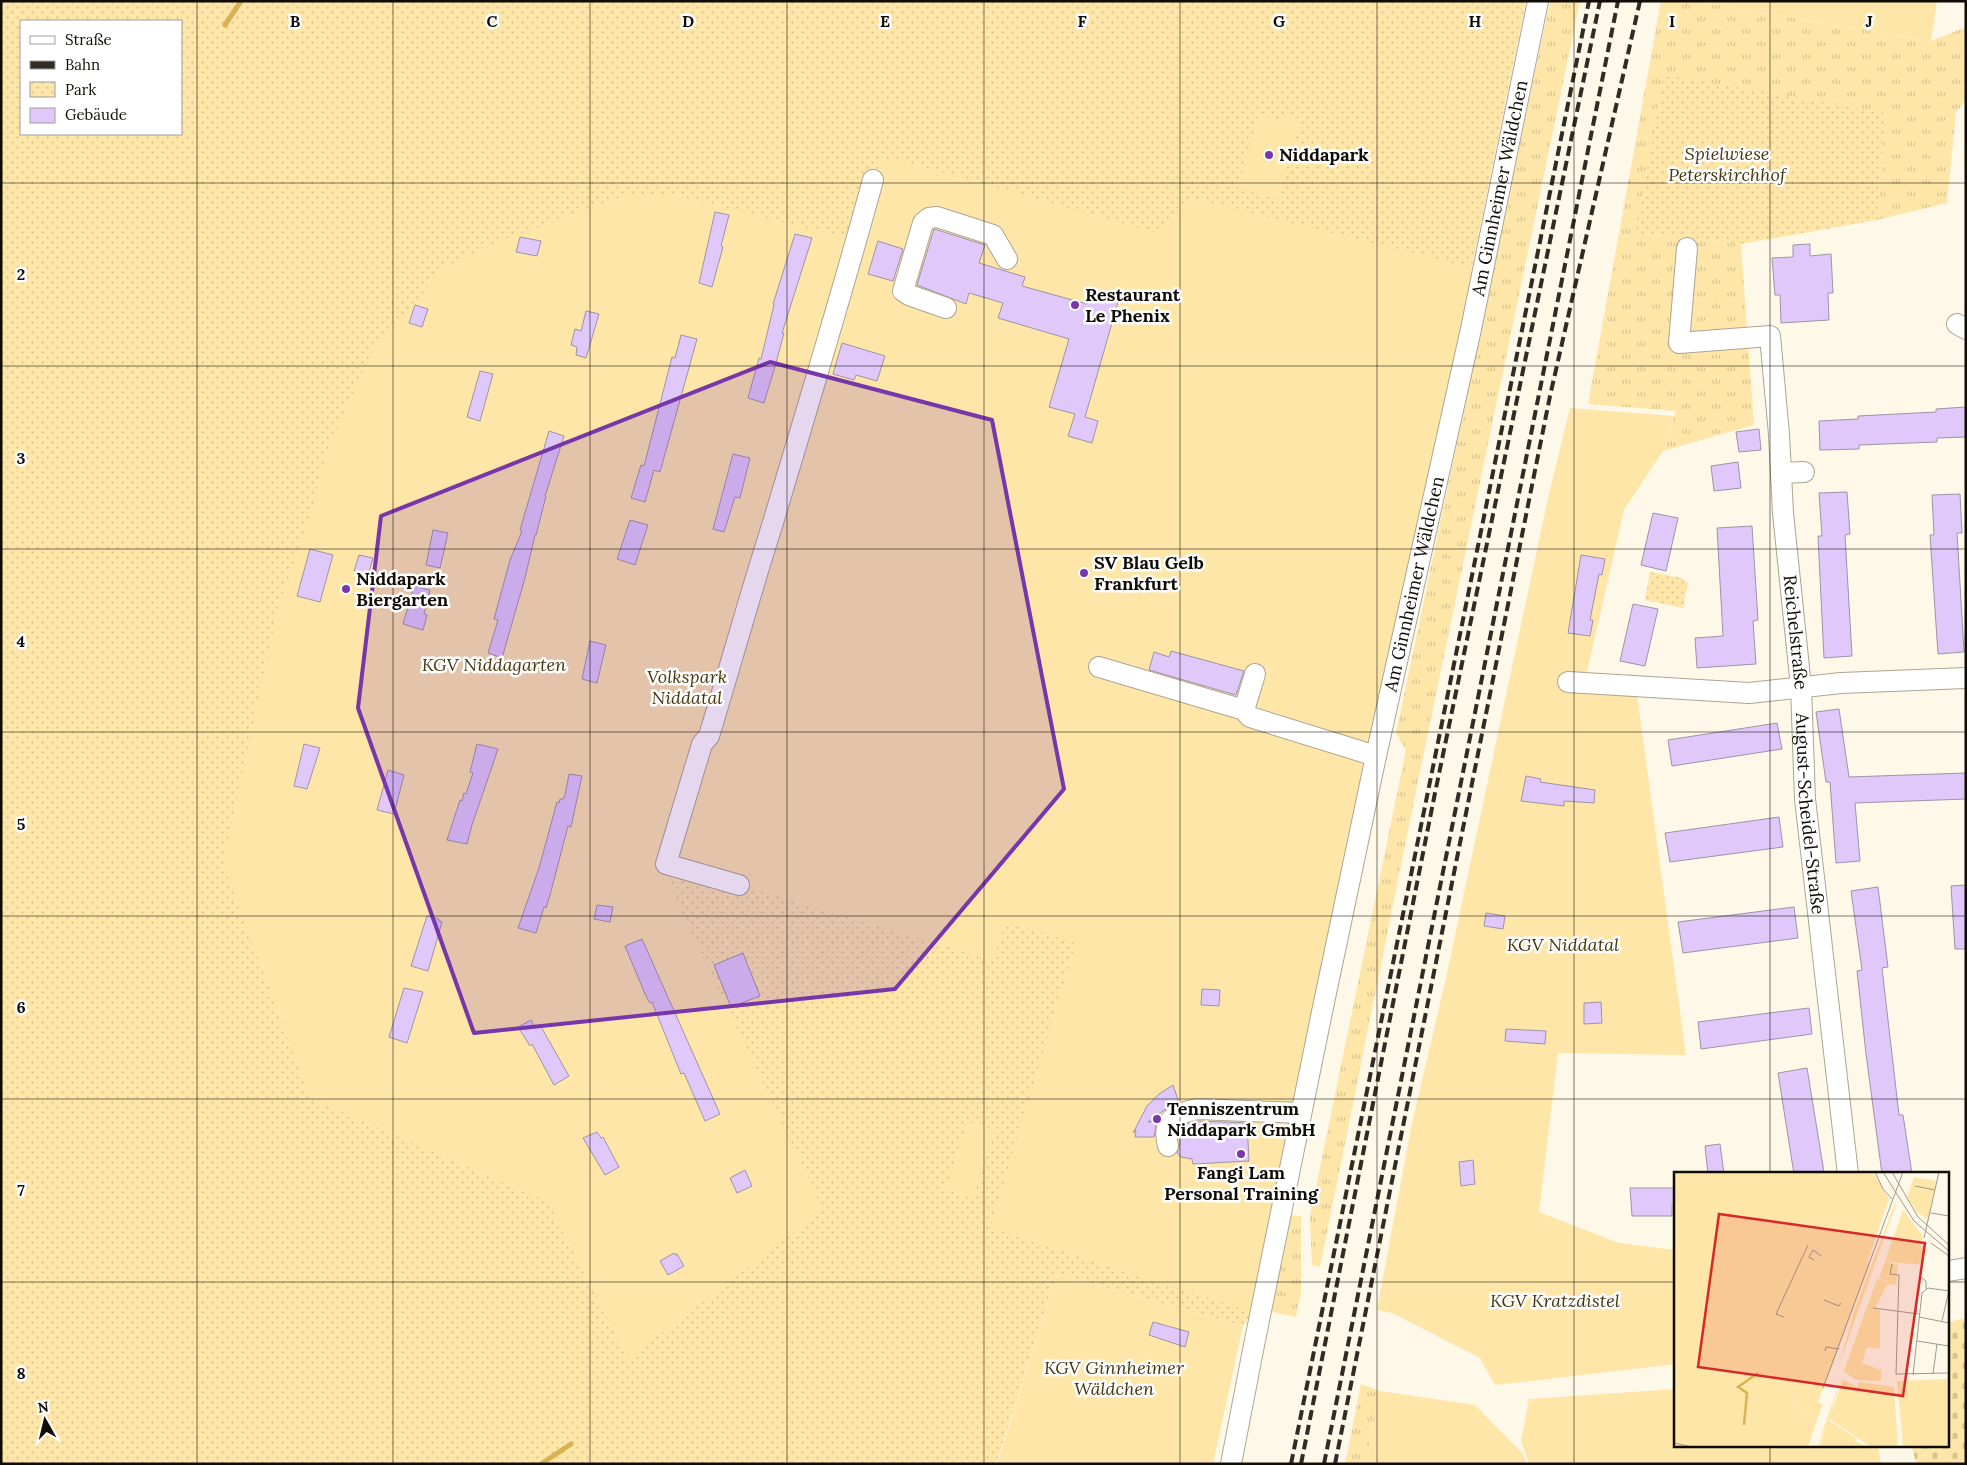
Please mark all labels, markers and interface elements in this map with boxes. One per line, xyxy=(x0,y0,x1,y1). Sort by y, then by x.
text: B xyxy=(290,11,301,31)
text: C xyxy=(486,11,498,31)
text: D xyxy=(682,11,694,31)
text: E xyxy=(880,11,890,31)
text: F xyxy=(1077,11,1087,31)
text: G xyxy=(1273,11,1285,31)
text: H xyxy=(1469,11,1482,31)
text: I xyxy=(1669,11,1675,31)
text: J xyxy=(1865,11,1873,31)
legend xyxy=(20,20,182,135)
text: Straße xyxy=(65,30,112,49)
text: Bahn xyxy=(65,55,100,74)
street label: Am Ginnheimer Wäldchen xyxy=(1466,78,1533,299)
text: Park xyxy=(65,80,96,99)
text: Gebäude xyxy=(65,105,127,124)
park label: Spielwiese Peterskirchhof xyxy=(1668,142,1788,186)
place label: Niddapark xyxy=(1279,143,1369,166)
marker: Niddapark xyxy=(1263,149,1275,161)
text: 2 xyxy=(17,264,25,284)
place label: Restaurant Le Phenix xyxy=(1085,283,1181,327)
marker: Restaurant Le Phenix xyxy=(1069,299,1081,311)
text: 3 xyxy=(17,448,26,468)
street label: Am Ginnheimer Wäldchen xyxy=(1378,474,1449,695)
place label: SV Blau Gelb Frankfurt xyxy=(1094,551,1204,595)
place label: Niddapark Biergarten xyxy=(356,567,449,611)
marker: SV Blau Gelb Frankfurt xyxy=(1078,567,1090,579)
street label: Reichelstraße xyxy=(1778,574,1813,691)
marker: Niddapark Biergarten xyxy=(340,583,352,595)
text: 4 xyxy=(17,631,26,651)
park label: KGV Niddagarten xyxy=(422,653,566,676)
park label: Volkspark Niddatal xyxy=(647,665,727,709)
street label: August-Scheidel-Straße xyxy=(1791,711,1830,916)
text: 5 xyxy=(17,814,26,834)
park label: KGV Niddatal xyxy=(1507,933,1619,956)
text: 6 xyxy=(16,997,26,1017)
place label: Tenniszentrum Niddapark GmbH xyxy=(1167,1097,1316,1141)
marker: Tenniszentrum Niddapark GmbH xyxy=(1151,1113,1163,1125)
marker: Fangi Lam Personal Training xyxy=(1235,1148,1247,1160)
place label: Fangi Lam Personal Training xyxy=(1164,1161,1319,1205)
inset map xyxy=(1674,1172,1950,1448)
text: 7 xyxy=(17,1180,25,1200)
park label: KGV Kratzdistel xyxy=(1490,1289,1620,1312)
park label: KGV Ginnheimer Wäldchen xyxy=(1044,1356,1185,1400)
text: 8 xyxy=(16,1363,26,1383)
north arrow xyxy=(20,1395,70,1445)
text: N xyxy=(37,1397,50,1417)

